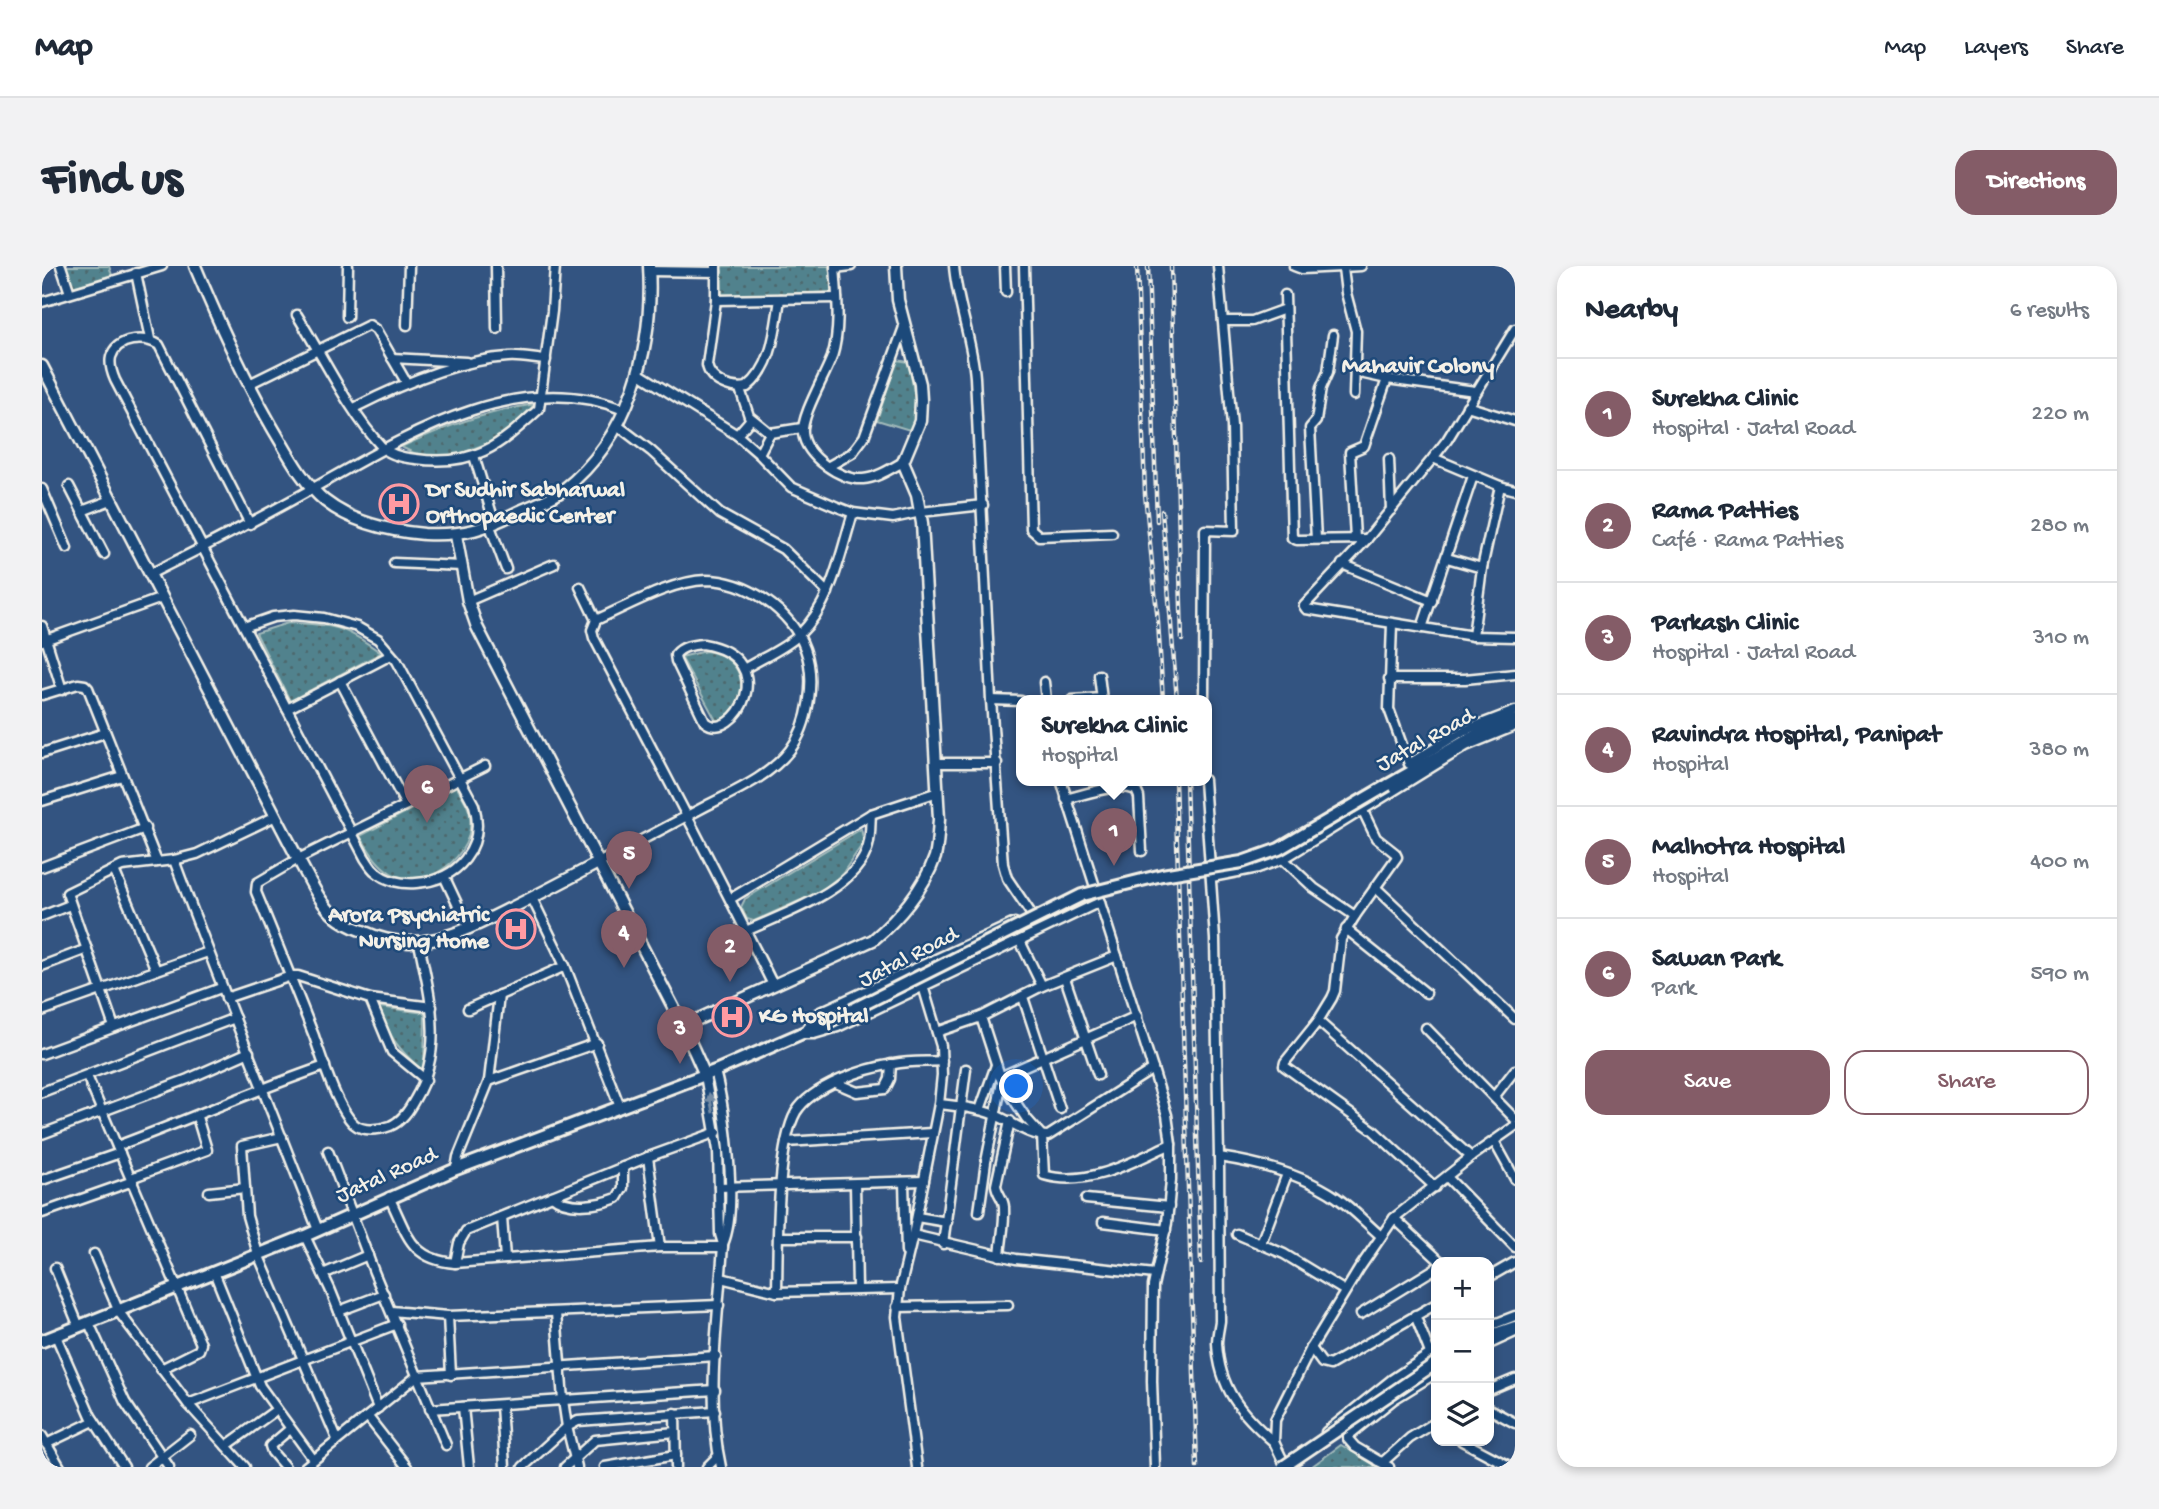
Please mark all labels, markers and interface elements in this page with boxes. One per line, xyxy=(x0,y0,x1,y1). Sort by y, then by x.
text: Map xyxy=(35,29,92,67)
text: Map xyxy=(1884,34,1926,63)
text: Layers xyxy=(1964,34,2028,63)
text: Share xyxy=(2066,34,2124,63)
button: Directions xyxy=(1955,150,2117,215)
text: Find us xyxy=(42,153,182,211)
text: Nearby xyxy=(1585,294,1678,329)
text: 6 results xyxy=(2010,298,2089,325)
district label: Mahavir Colony xyxy=(1342,353,1494,382)
text: Surekha Clinic xyxy=(1652,385,1797,416)
text: 1 xyxy=(1603,401,1613,428)
text: 220 m xyxy=(2032,401,2089,428)
text: Hospital · Jatal Road xyxy=(1652,416,1855,443)
place label: Dr Sudhir Sabharwal Orthopaedic Center xyxy=(424,478,625,531)
hospital icon: Dr Sudhir Sabharwal Orthopaedic Center xyxy=(378,483,420,525)
text: Rama Patties xyxy=(1652,497,1798,528)
text: 2 xyxy=(1602,513,1614,540)
text: 280 m xyxy=(2030,513,2089,540)
text: Café · Rama Patties xyxy=(1652,528,1843,555)
text: Parkash Clinic xyxy=(1652,609,1798,640)
text: 3 xyxy=(1602,625,1614,652)
text: 310 m xyxy=(2033,625,2089,652)
text: Hospital · Jatal Road xyxy=(1652,640,1855,667)
popup xyxy=(1016,695,1212,786)
street label: Jatal Road xyxy=(1372,702,1481,779)
text: Surekha Clinic xyxy=(1041,712,1187,743)
text: Ravindra Hospital, Panipat xyxy=(1652,721,1941,752)
text: 4 xyxy=(1603,737,1613,764)
text: 380 m xyxy=(2030,737,2089,764)
text: Hospital xyxy=(1041,743,1118,770)
text: Hospital xyxy=(1652,752,1729,779)
pin: 6 xyxy=(404,765,450,823)
pin: 1 xyxy=(1091,808,1137,866)
pin: 5 xyxy=(606,831,652,889)
text: Malhotra Hospital xyxy=(1652,833,1845,864)
text: 5 xyxy=(1602,849,1614,876)
text: 400 m xyxy=(2030,849,2089,876)
text: Hospital xyxy=(1652,864,1729,891)
place label: Arora Psychiatric Nursing Home xyxy=(327,903,490,956)
hospital icon: Arora Psychiatric Nursing Home xyxy=(495,908,537,950)
pin: 4 xyxy=(601,910,647,968)
street label: Jatal Road xyxy=(855,921,965,995)
pin: 2 xyxy=(707,924,753,982)
text: Sawan Park xyxy=(1652,945,1781,976)
text: 6 xyxy=(1602,961,1614,988)
text: 590 m xyxy=(2031,961,2089,988)
text: Park xyxy=(1652,976,1696,1003)
hospital icon: KG Hospital xyxy=(711,996,753,1038)
place label: KG Hospital xyxy=(758,1004,869,1031)
pin: 3 xyxy=(657,1006,703,1064)
button: Save xyxy=(1585,1050,1830,1115)
button: Share xyxy=(1844,1050,2089,1115)
your location xyxy=(999,1069,1033,1103)
one-way arrow xyxy=(705,1092,716,1114)
street label: Jatal Road xyxy=(332,1141,443,1210)
map controls xyxy=(1431,1257,1494,1446)
button: + xyxy=(1431,1257,1494,1320)
button: − xyxy=(1431,1320,1494,1383)
button: layers xyxy=(1431,1383,1494,1446)

